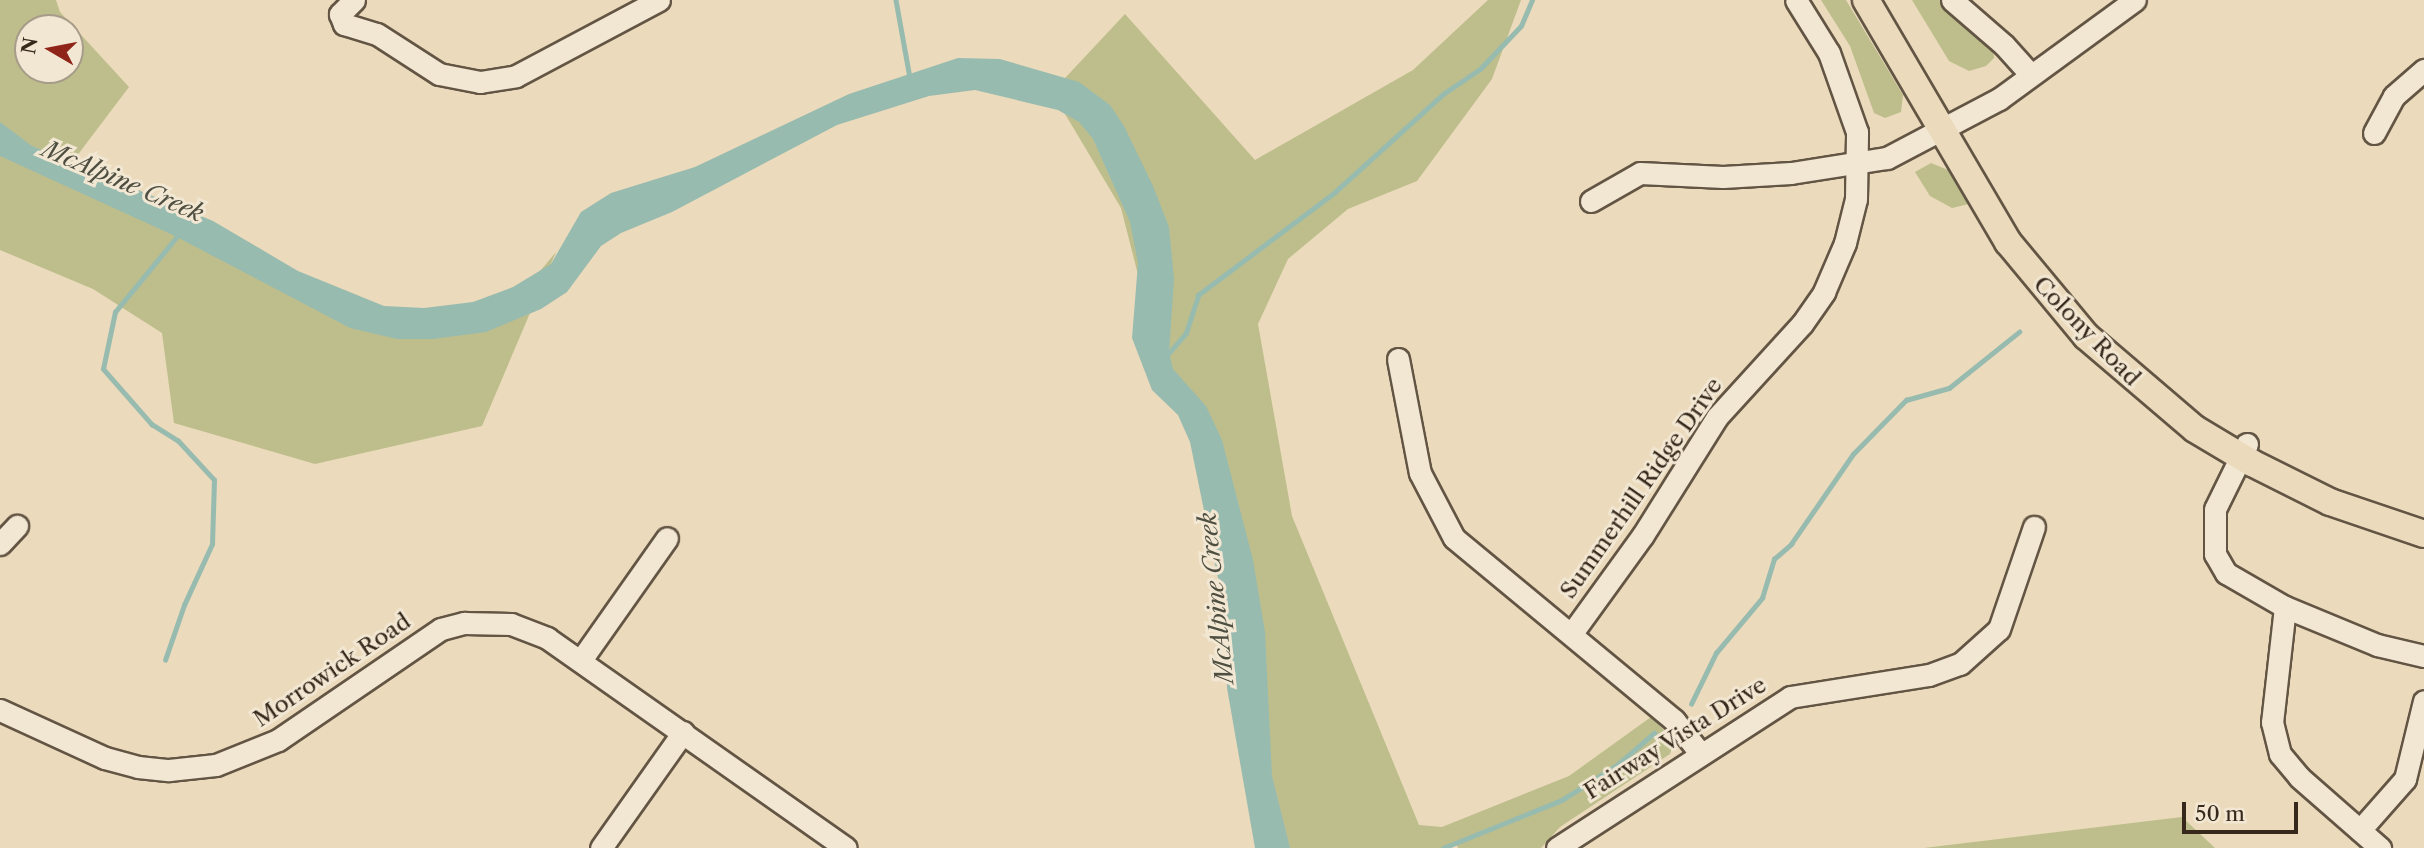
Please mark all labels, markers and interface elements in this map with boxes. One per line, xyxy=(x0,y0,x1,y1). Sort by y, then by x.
north arrow xyxy=(14,14,84,84)
text: N xyxy=(17,35,43,56)
water label: McAlpine Creek xyxy=(38,134,208,228)
street label: Colony Road xyxy=(2028,270,2146,392)
street label: Summerhill Ridge Drive xyxy=(1554,372,1728,604)
water label: McAlpine Creek xyxy=(1193,511,1239,685)
street label: Morrowick Road xyxy=(248,607,416,733)
street label: Fairway Vista Drive xyxy=(1578,670,1772,806)
scale bar xyxy=(2186,788,2302,832)
text: 50 m xyxy=(2195,801,2245,826)

